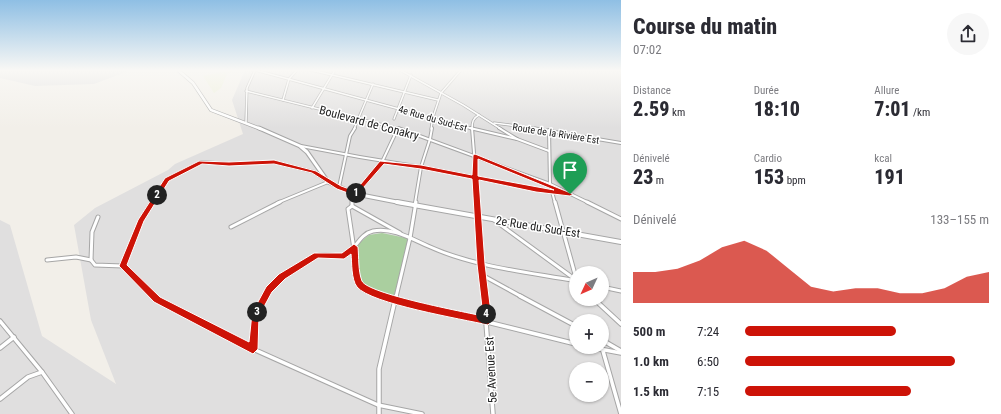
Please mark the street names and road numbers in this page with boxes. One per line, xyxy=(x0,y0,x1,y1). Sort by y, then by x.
street label: Boulevard de Conakry xyxy=(318,103,420,143)
street label: 4e Rue du Sud-Est xyxy=(397,103,469,134)
street label: Route de la Rivière Est xyxy=(512,121,600,146)
street label: 2e Rue du Sud-Est xyxy=(495,213,582,241)
street label: 5e Avenue Est xyxy=(482,336,500,404)

